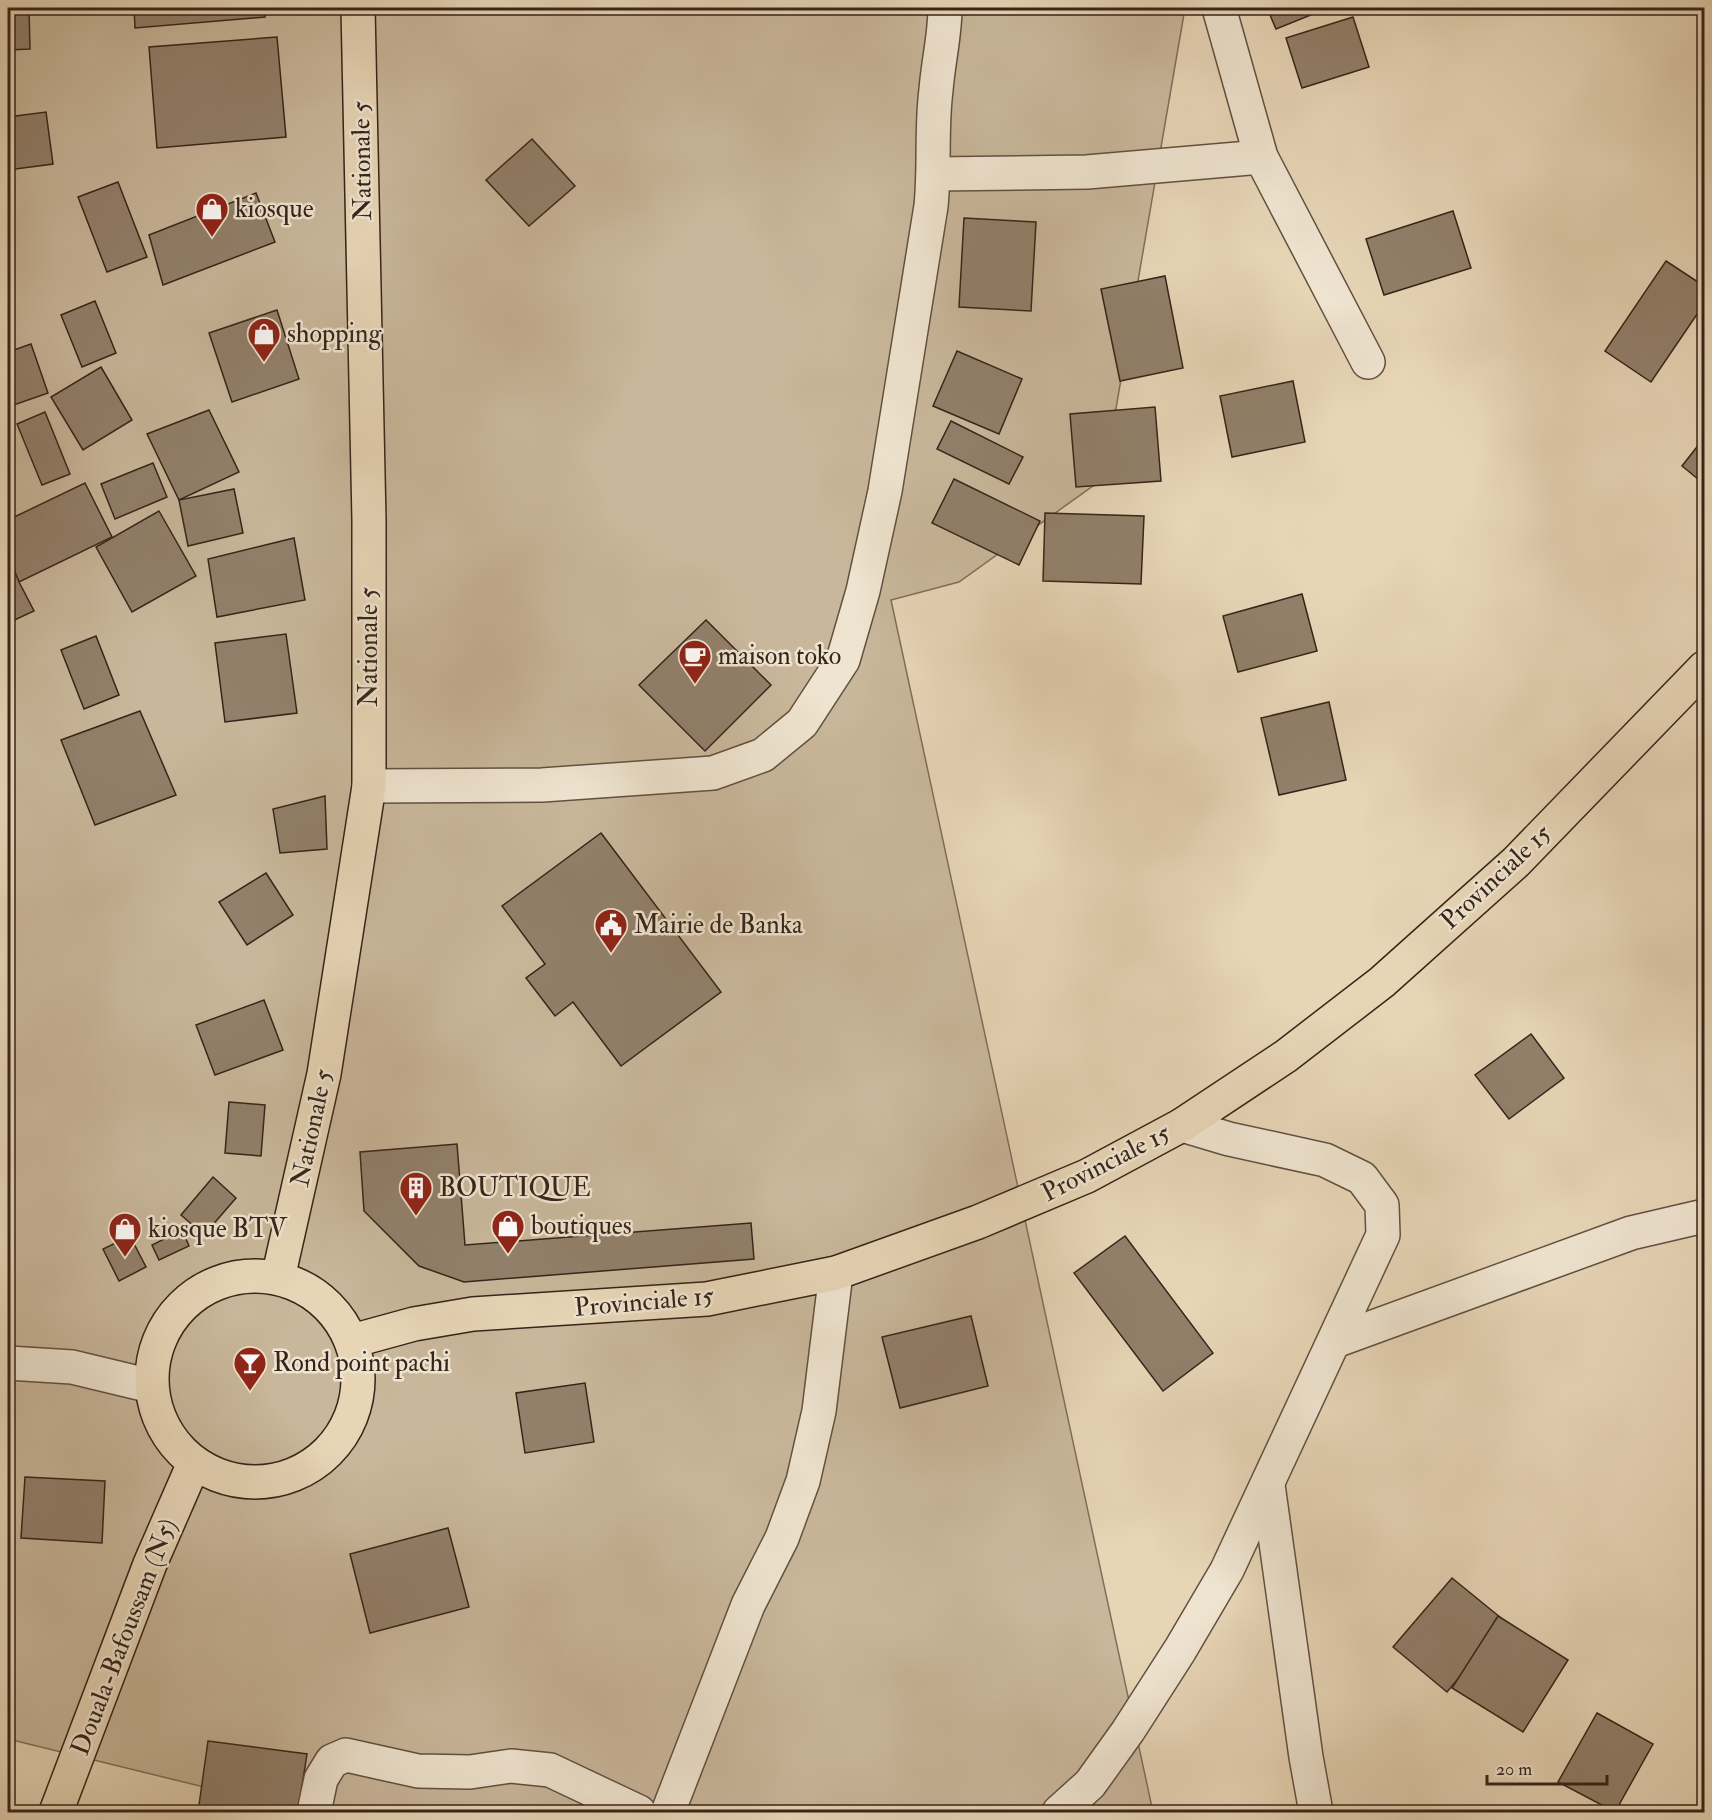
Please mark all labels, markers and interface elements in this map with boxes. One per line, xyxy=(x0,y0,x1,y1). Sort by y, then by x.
street label: Nationale 5 xyxy=(345,100,379,221)
shop icon: kiosque xyxy=(194,191,230,238)
place label: kiosque xyxy=(235,193,314,225)
shop icon: shopping xyxy=(246,316,282,363)
place label: shopping xyxy=(287,318,382,351)
street label: Nationale 5 xyxy=(353,587,385,707)
cafe icon: maison toko xyxy=(677,638,713,685)
place label: maison toko xyxy=(718,640,841,672)
street label: Provinciale 15 xyxy=(1434,817,1559,936)
public building icon: Mairie de Banka xyxy=(593,907,629,954)
place label: Mairie de Banka xyxy=(634,909,803,941)
street label: Nationale 5 xyxy=(284,1066,340,1190)
street label: Provinciale 15 xyxy=(1036,1117,1176,1209)
building icon: BOUTIQUE xyxy=(398,1170,434,1217)
place label: BOUTIQUE xyxy=(439,1172,591,1204)
shop icon: boutiques xyxy=(490,1208,526,1255)
place label: boutiques xyxy=(531,1210,632,1242)
shop icon: kiosque BTV xyxy=(107,1211,143,1258)
place label: kiosque BTV xyxy=(148,1213,288,1245)
street label: Provinciale 15 xyxy=(573,1280,716,1324)
bar icon: Rond point pachi xyxy=(232,1345,268,1392)
place label: Rond point pachi xyxy=(273,1347,450,1380)
street label: Douala-Bafoussam (N5) xyxy=(64,1514,184,1760)
scale bar xyxy=(1487,1748,1607,1786)
text: 20 m xyxy=(1496,1758,1532,1781)

